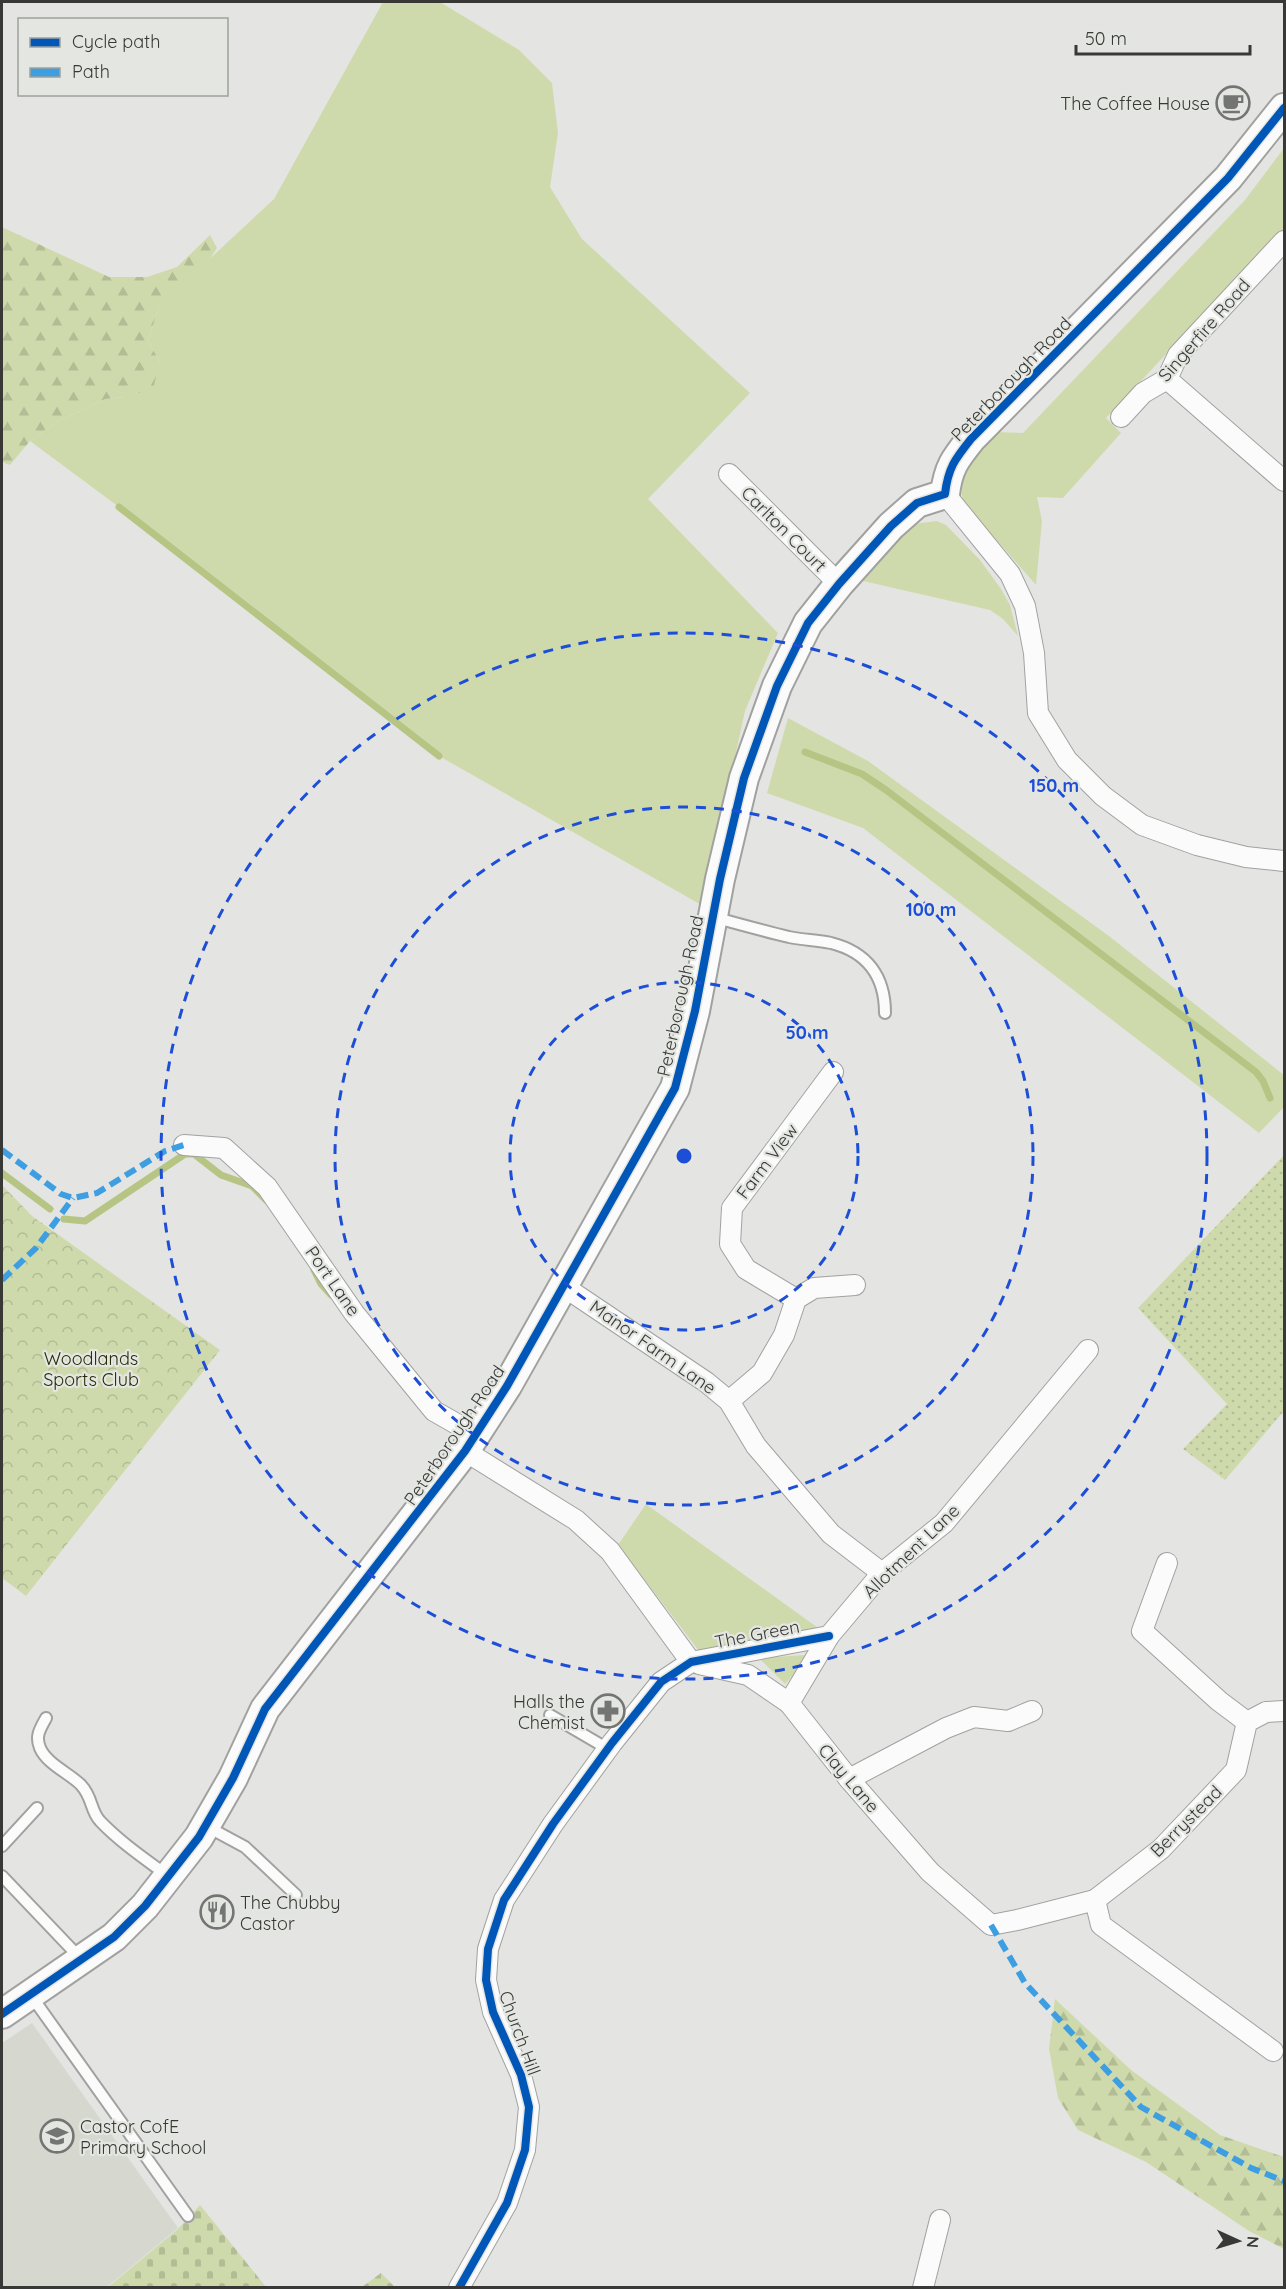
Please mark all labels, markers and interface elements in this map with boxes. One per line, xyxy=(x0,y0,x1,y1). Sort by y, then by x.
legend xyxy=(18,18,228,96)
scale bar xyxy=(1076,18,1250,56)
text: 50 m xyxy=(1085,27,1127,50)
text: Cycle path xyxy=(72,30,160,53)
text: Path xyxy=(72,60,110,83)
cafe icon: The Coffee House xyxy=(1215,85,1251,121)
place label: The Coffee House xyxy=(1060,92,1210,115)
street label: Singerfire Road xyxy=(1153,274,1255,386)
street label: Peterborough Road xyxy=(946,312,1076,446)
street label: Carlton Court xyxy=(736,481,832,577)
text: 150 m xyxy=(1029,774,1079,797)
text: 100 m xyxy=(906,898,956,921)
street label: Peterborough Road xyxy=(652,913,708,1079)
text: 50 m xyxy=(785,1021,829,1044)
street label: Farm View xyxy=(731,1119,803,1203)
centre of rings xyxy=(674,1146,694,1166)
street label: Port Lane xyxy=(301,1241,365,1321)
street label: Manor Farm Lane xyxy=(585,1295,721,1399)
park label: Woodlands Sports Club xyxy=(43,1347,139,1391)
street label: Peterborough Road xyxy=(399,1361,509,1509)
street label: Allotment Lane xyxy=(858,1499,964,1603)
street label: The Green xyxy=(713,1615,801,1653)
place label: Halls the Chemist xyxy=(513,1690,585,1734)
pharmacy icon: Halls the Chemist xyxy=(590,1693,626,1729)
street label: Clay Lane xyxy=(814,1739,884,1817)
street label: Berrystead xyxy=(1145,1780,1227,1862)
place label: The Chubby Castor xyxy=(240,1891,340,1935)
restaurant icon: The Chubby Castor xyxy=(199,1894,235,1930)
street label: Church Hill xyxy=(494,1988,546,2078)
place label: Castor CofE Primary School xyxy=(80,2115,206,2159)
school or university icon: Castor CofE Primary School xyxy=(39,2118,75,2154)
north arrow xyxy=(1208,2211,1268,2271)
text: N xyxy=(1243,2235,1263,2249)

